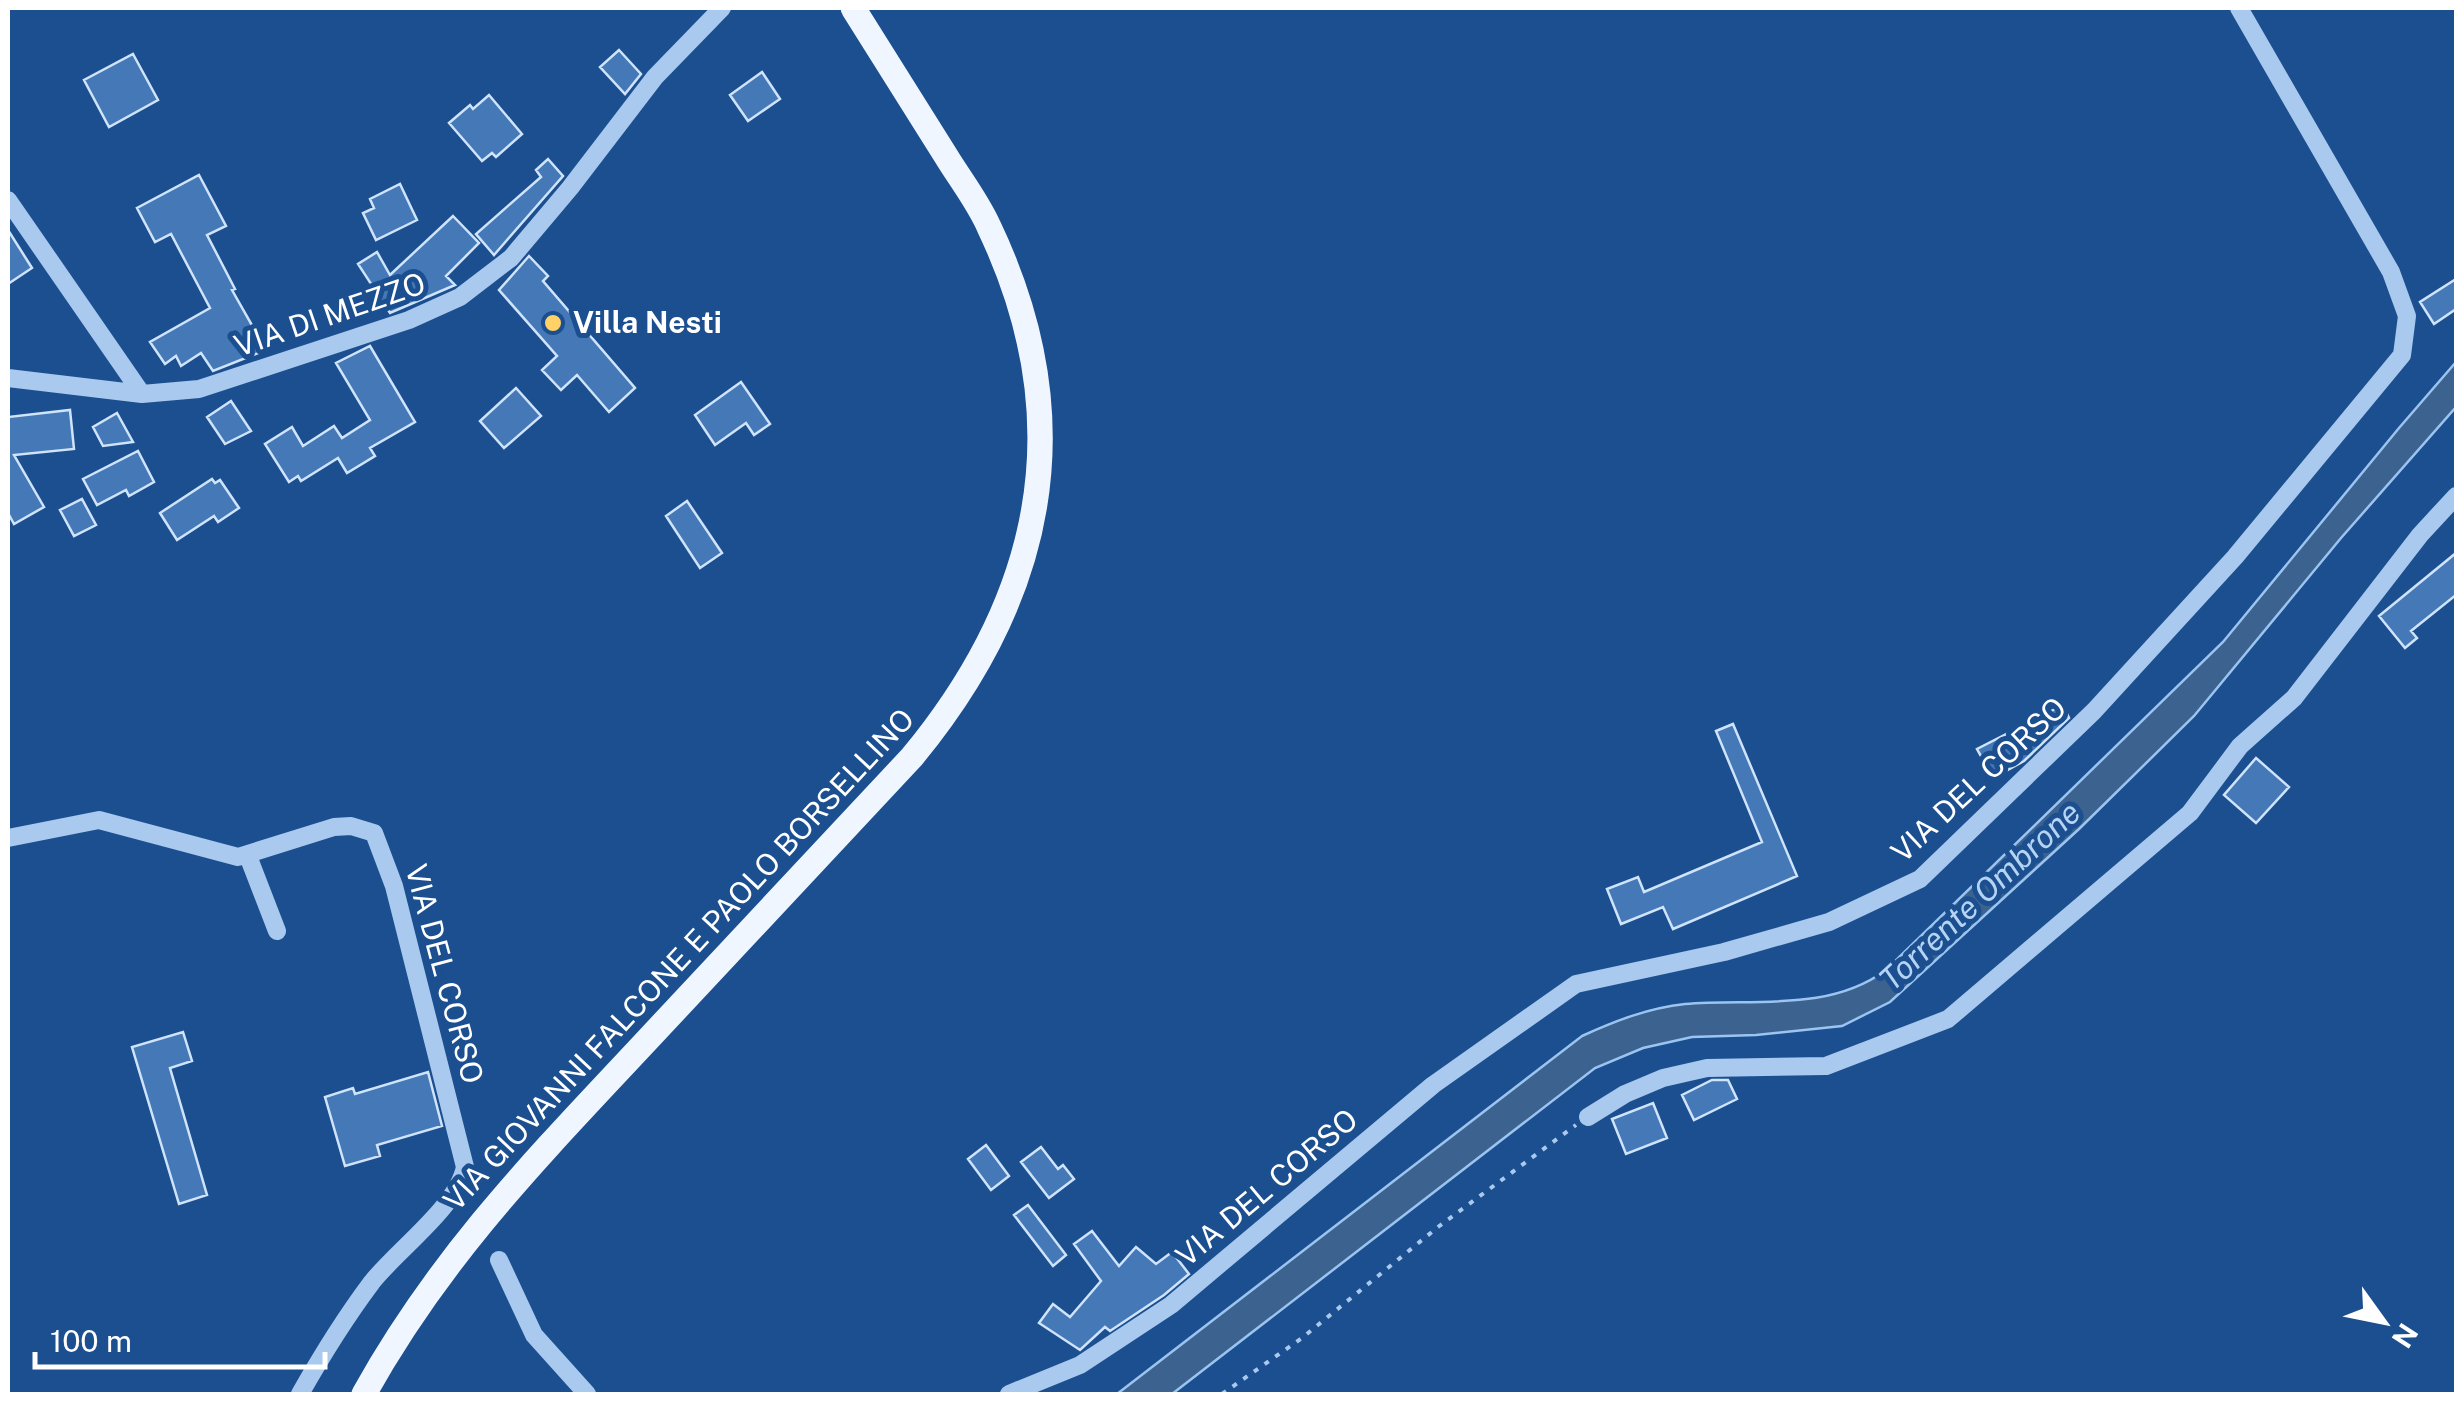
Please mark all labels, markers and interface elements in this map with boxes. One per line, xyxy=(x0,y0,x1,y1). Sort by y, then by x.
street label: VIA DI MEZZO xyxy=(229,265,430,364)
place label: Villa Nesti xyxy=(573,304,722,340)
marker: Villa Nesti xyxy=(542,312,564,334)
street label: VIA DEL CORSO xyxy=(1884,689,2073,869)
street label: VIA GIOVANNI FALCONE E PAOLO BORSELLINO xyxy=(435,701,921,1218)
water label: Torrente Ombrone xyxy=(1872,793,2087,998)
street label: VIA DEL CORSO xyxy=(398,860,492,1087)
street label: VIA DEL CORSO xyxy=(1168,1101,1364,1274)
north arrow xyxy=(2334,1272,2434,1372)
scale bar xyxy=(35,1307,325,1369)
text: N xyxy=(2386,1318,2425,1354)
text: 100 m xyxy=(50,1323,132,1359)

